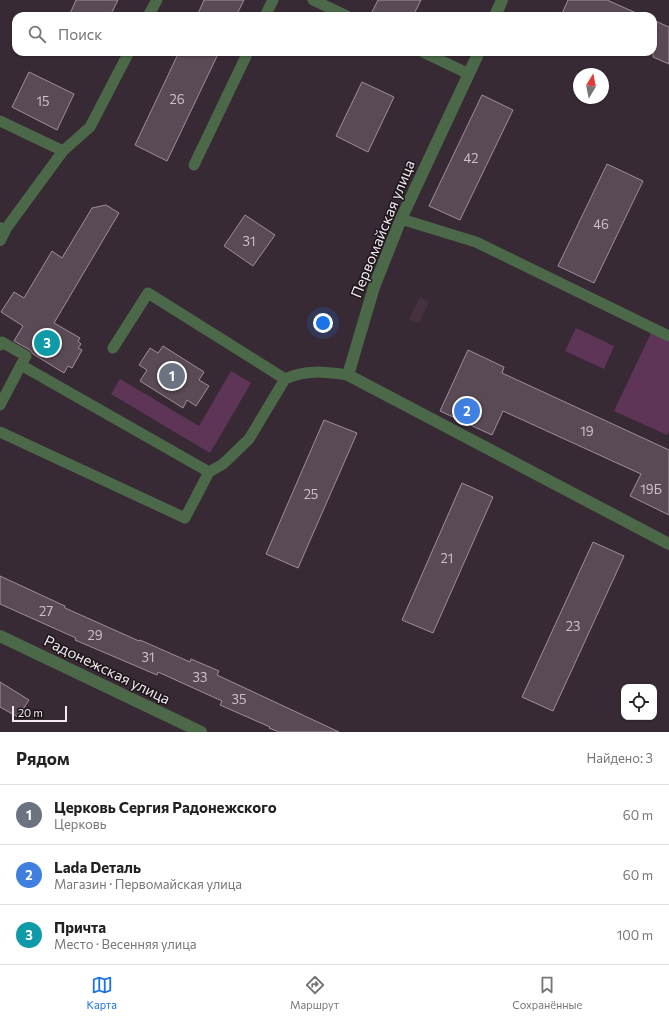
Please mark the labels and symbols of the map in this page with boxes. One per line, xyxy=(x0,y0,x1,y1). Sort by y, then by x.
north arrow xyxy=(573,68,609,104)
house number: 26 xyxy=(169,91,185,107)
house number: 15 xyxy=(36,93,50,109)
house number: 42 xyxy=(464,150,478,166)
street label: Первомайская улица xyxy=(346,157,418,300)
house number: 46 xyxy=(593,216,609,232)
house number: 31 xyxy=(243,233,255,249)
your location xyxy=(313,313,333,333)
pin: 3 xyxy=(34,328,60,358)
pin: 1 xyxy=(159,361,185,391)
pin: 2 xyxy=(454,396,480,426)
house number: 19 xyxy=(580,423,594,439)
house number: 19Б xyxy=(640,481,662,497)
house number: 25 xyxy=(304,486,318,502)
house number: 21 xyxy=(441,550,453,566)
house number: 27 xyxy=(39,603,53,619)
house number: 23 xyxy=(566,618,580,634)
house number: 29 xyxy=(87,627,103,643)
street label: Радонежская улица xyxy=(41,631,173,707)
house number: 31 xyxy=(142,649,154,665)
house number: 33 xyxy=(193,669,207,685)
house number: 35 xyxy=(232,691,246,707)
scale bar xyxy=(12,704,67,723)

